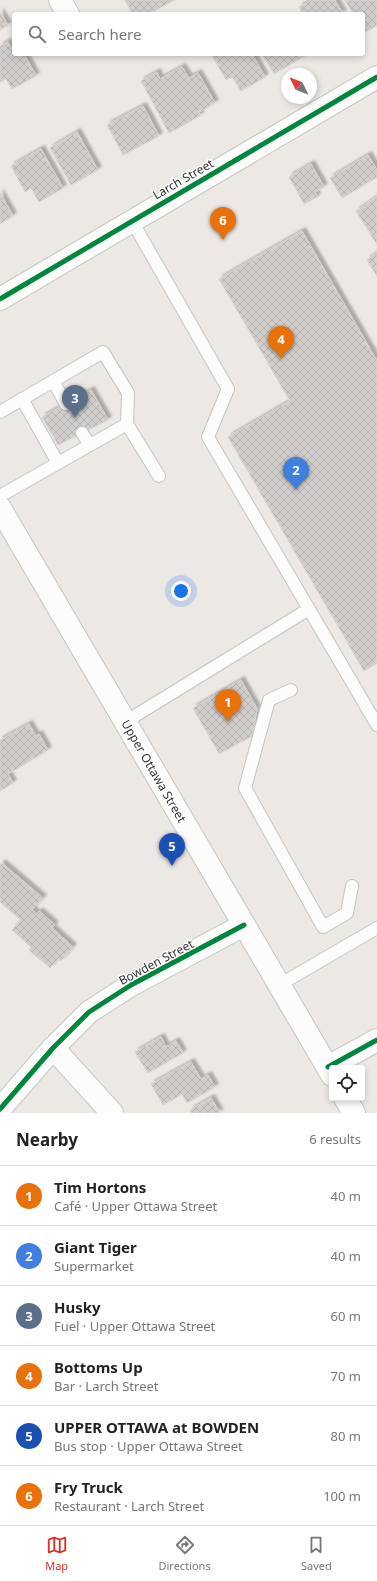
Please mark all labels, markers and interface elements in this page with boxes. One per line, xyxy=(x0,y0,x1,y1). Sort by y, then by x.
search box xyxy=(12,12,365,56)
icon: search xyxy=(26,23,48,45)
text: Search here xyxy=(58,24,141,44)
north arrow xyxy=(281,68,317,104)
street label: Larch Street xyxy=(150,154,217,203)
pin: 6 xyxy=(210,207,236,240)
pin: 4 xyxy=(268,326,294,359)
pin: 3 xyxy=(62,385,88,418)
pin: 2 xyxy=(283,457,309,490)
your location xyxy=(171,581,191,601)
pin: 1 xyxy=(215,689,241,722)
street label: Upper Ottawa Street xyxy=(118,717,191,826)
pin: 5 xyxy=(159,833,185,866)
street label: Bowden Street xyxy=(116,935,197,989)
map controls xyxy=(329,1065,365,1101)
button: locate xyxy=(329,1065,365,1101)
text: Nearby xyxy=(16,1128,78,1151)
text: 6 results xyxy=(309,1130,361,1148)
text: Tim Hortons xyxy=(54,1177,146,1197)
text: 1 xyxy=(25,1187,33,1205)
text: 40 m xyxy=(331,1187,361,1205)
text: Café · Upper Ottawa Street xyxy=(54,1197,217,1215)
text: Giant Tiger xyxy=(54,1237,137,1257)
text: 2 xyxy=(25,1247,33,1265)
text: 40 m xyxy=(331,1247,361,1265)
text: Supermarket xyxy=(54,1257,134,1275)
text: Husky xyxy=(54,1297,101,1317)
text: 3 xyxy=(25,1307,33,1325)
text: 60 m xyxy=(331,1307,361,1325)
text: Fuel · Upper Ottawa Street xyxy=(54,1317,215,1335)
text: Bottoms Up xyxy=(54,1357,143,1377)
text: 4 xyxy=(25,1367,33,1385)
text: 70 m xyxy=(331,1367,361,1385)
text: Bar · Larch Street xyxy=(54,1377,159,1395)
text: UPPER OTTAWA at BOWDEN xyxy=(54,1417,259,1437)
text: 5 xyxy=(25,1427,33,1445)
text: 80 m xyxy=(331,1427,361,1445)
text: Bus stop · Upper Ottawa Street xyxy=(54,1437,243,1455)
text: Fry Truck xyxy=(54,1477,123,1497)
text: 6 xyxy=(25,1487,33,1505)
text: 100 m xyxy=(323,1487,361,1505)
text: Restaurant · Larch Street xyxy=(54,1497,204,1515)
tab: Map xyxy=(45,1534,68,1573)
tab: Directions xyxy=(158,1534,211,1573)
tab: Saved xyxy=(301,1534,332,1573)

